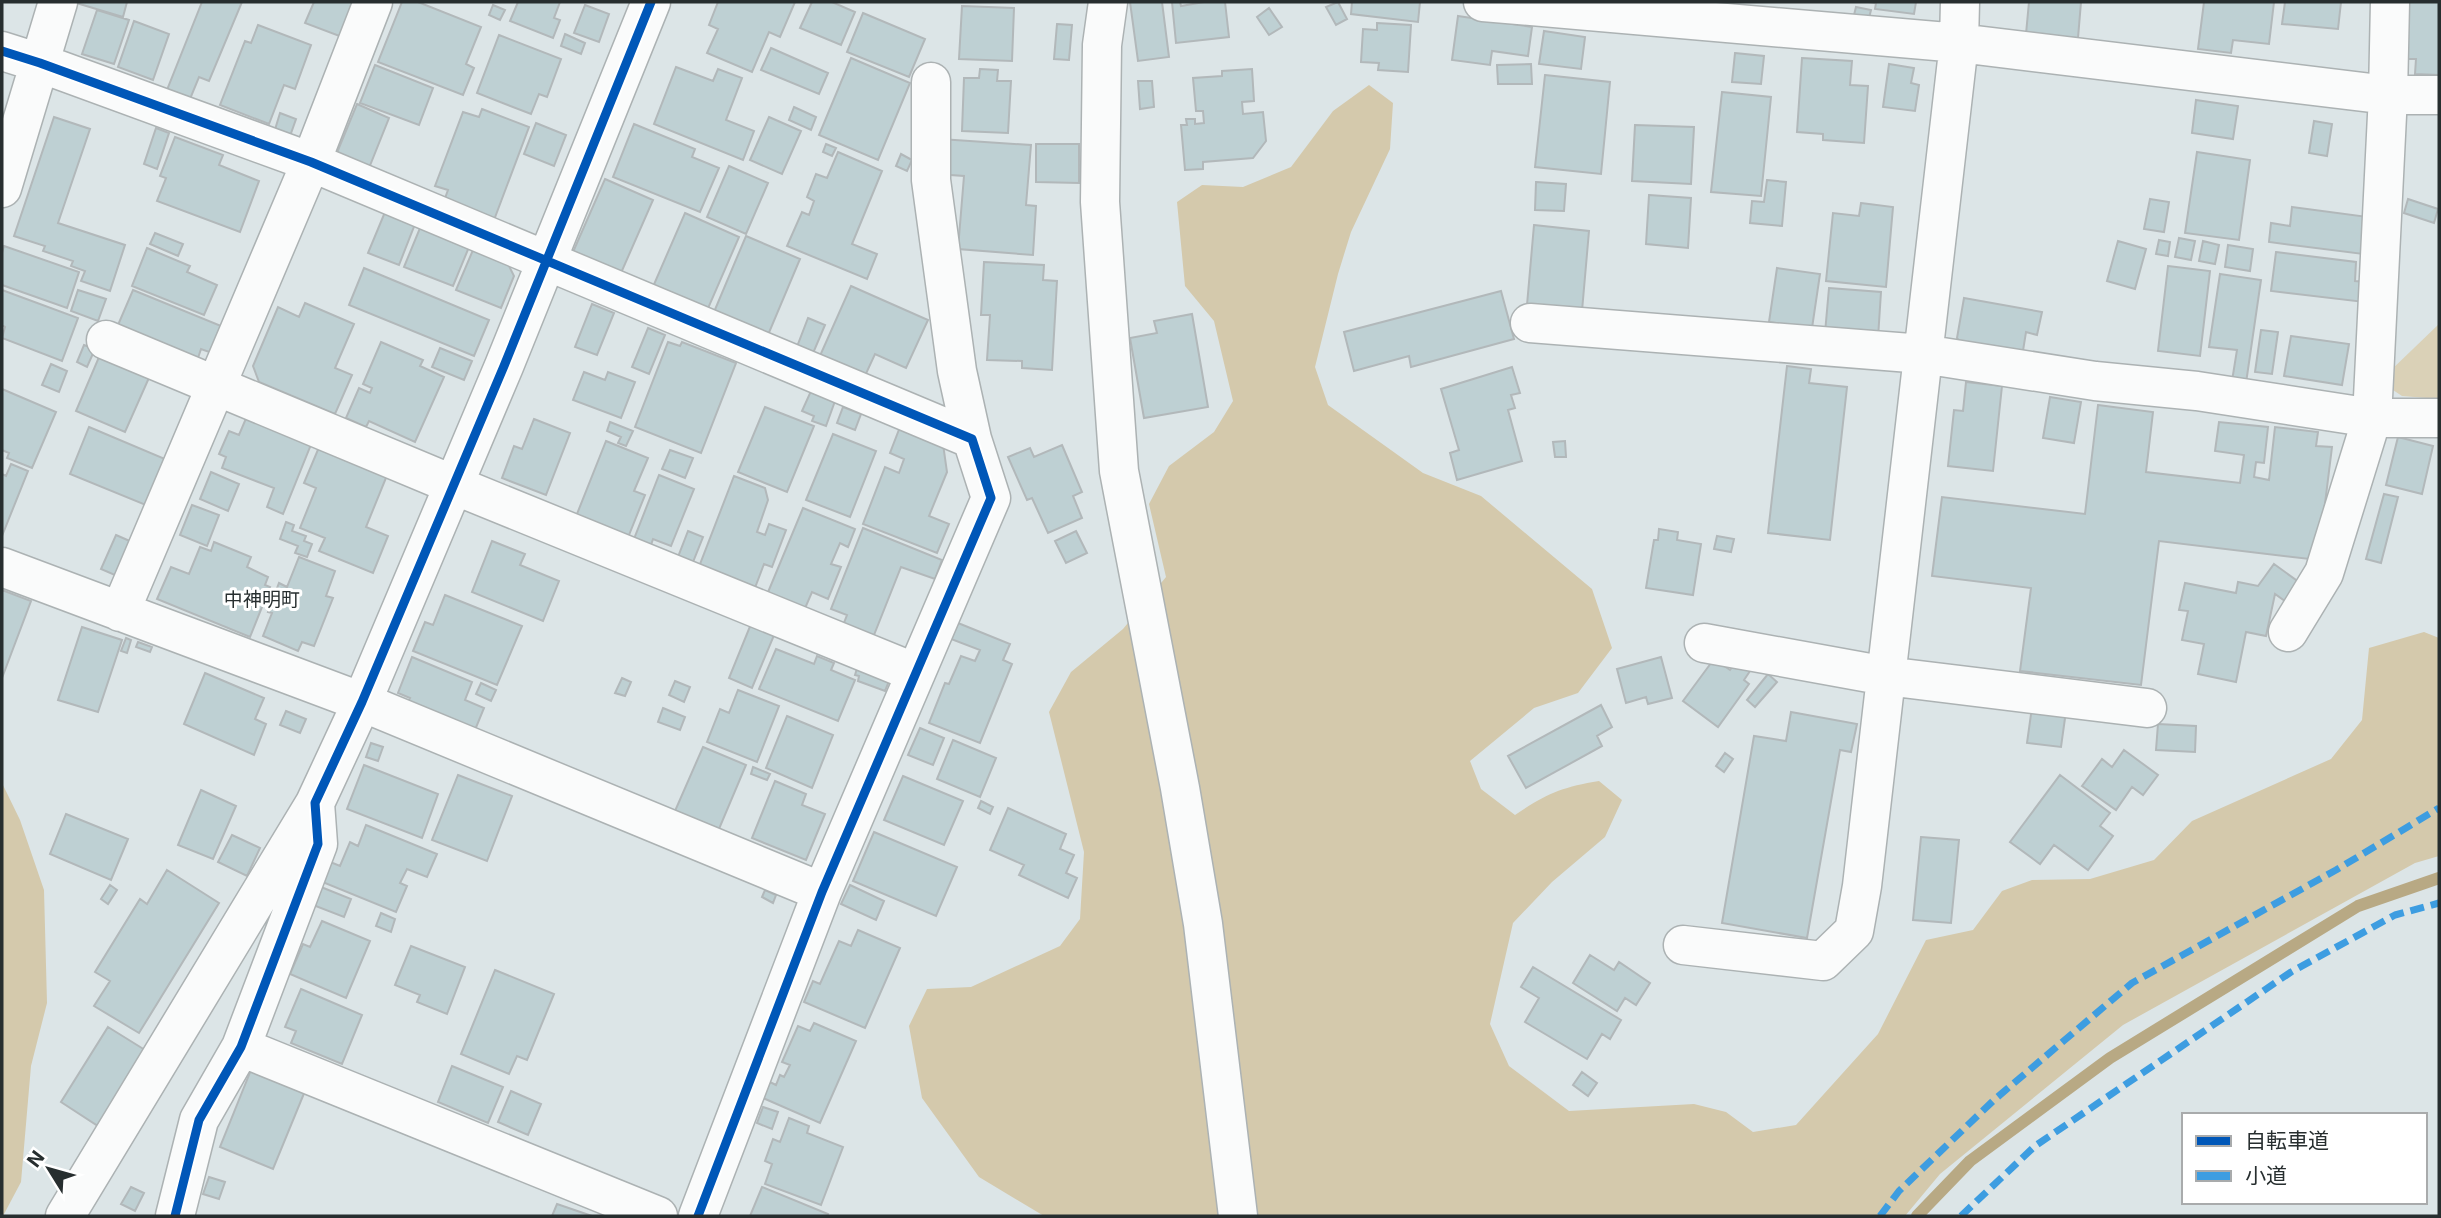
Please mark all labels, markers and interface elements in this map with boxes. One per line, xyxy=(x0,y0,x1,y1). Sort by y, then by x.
district label: 中神明町 xyxy=(224,588,300,611)
legend xyxy=(2182,1113,2427,1204)
text: 自転車道 xyxy=(2245,1128,2329,1153)
north arrow xyxy=(14,1134,84,1204)
text: N xyxy=(22,1146,49,1172)
text: 小道 xyxy=(2245,1163,2287,1188)

